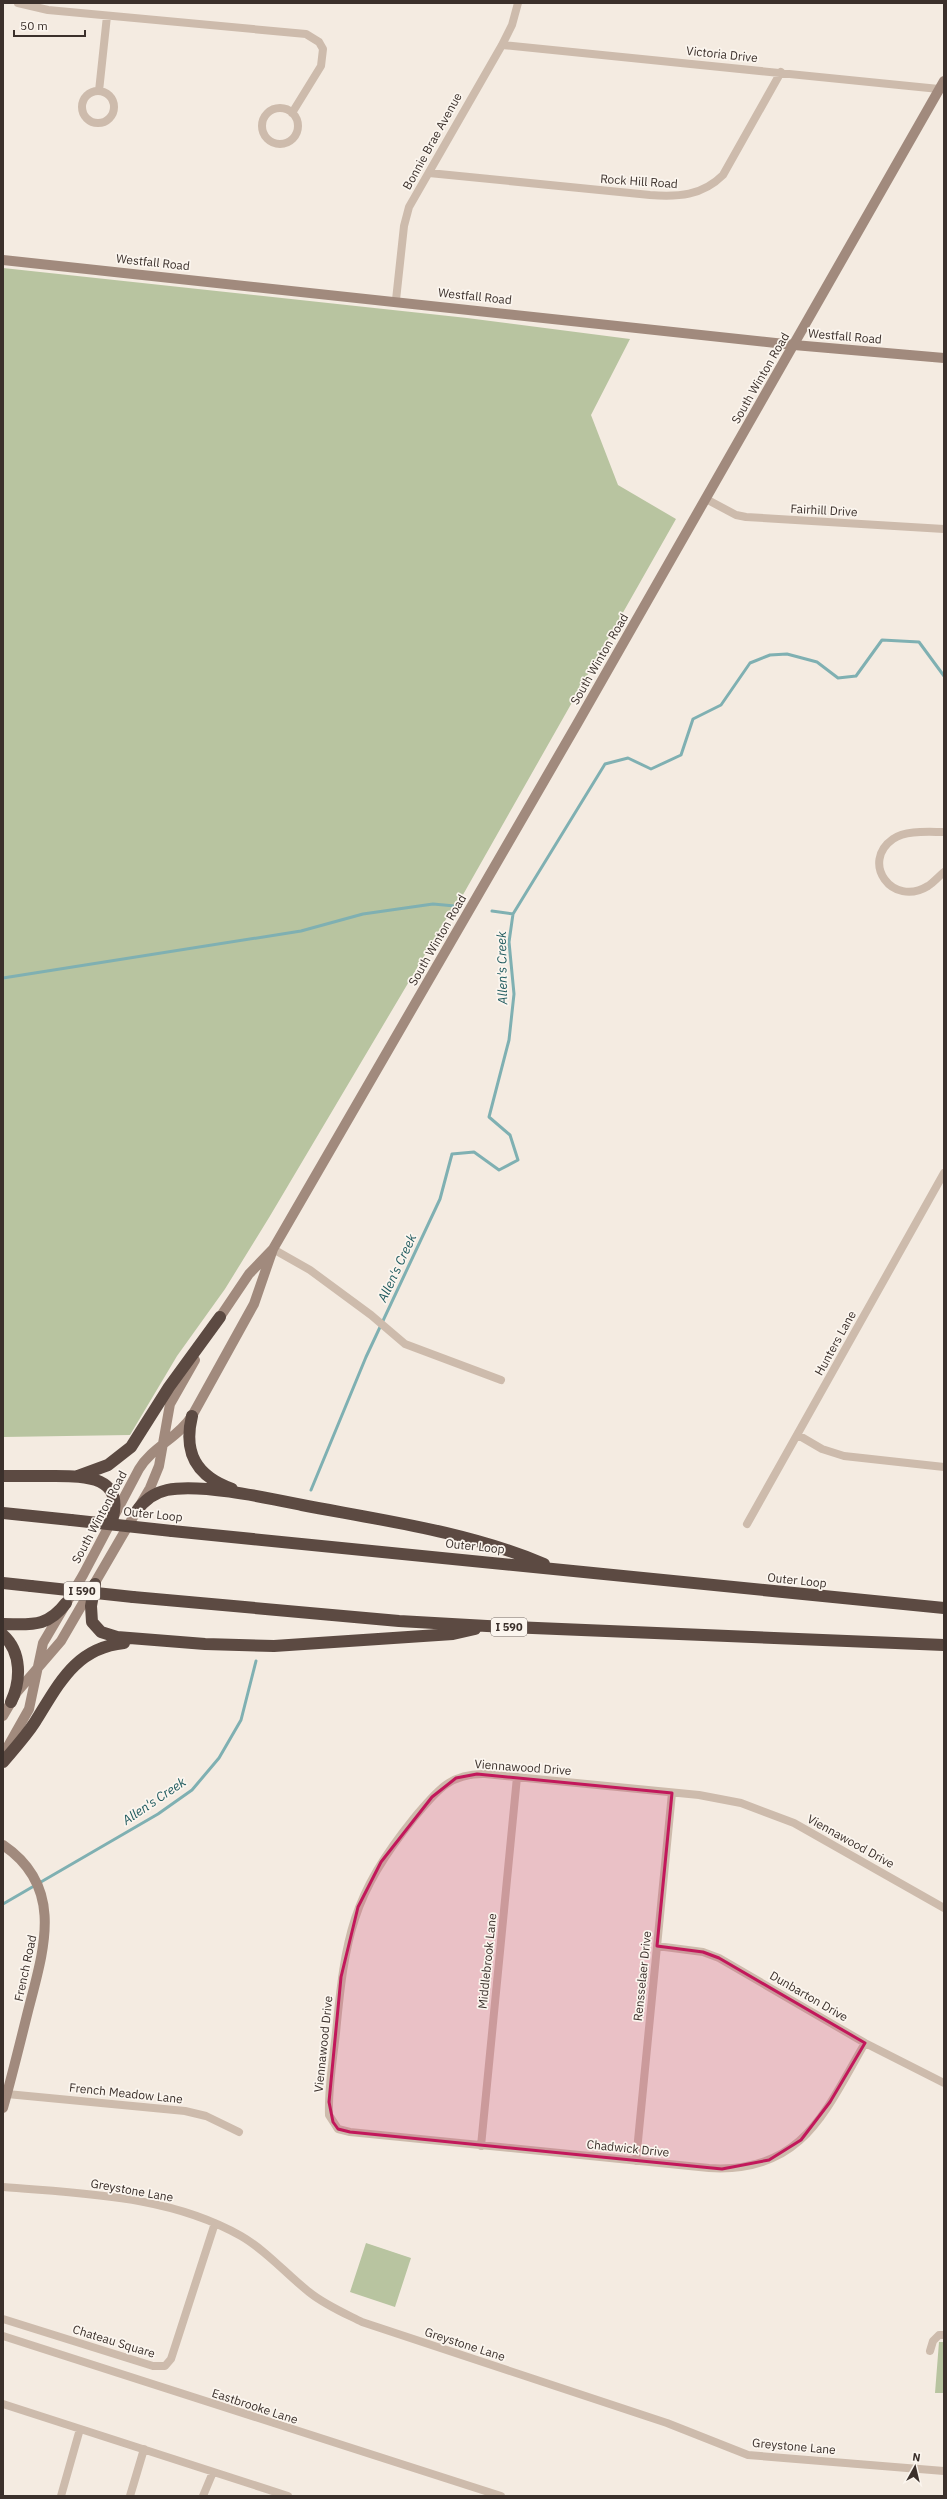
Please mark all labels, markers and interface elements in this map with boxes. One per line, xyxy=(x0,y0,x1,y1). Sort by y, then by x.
scale bar xyxy=(14,12,85,38)
text: 50 m xyxy=(20,18,48,33)
street label: Victoria Drive xyxy=(686,43,759,65)
street label: Bonnie Brae Avenue xyxy=(399,89,465,192)
street label: Rock Hill Road xyxy=(600,171,678,191)
street label: Westfall Road xyxy=(115,251,191,273)
street label: Westfall Road xyxy=(437,285,513,307)
street label: Westfall Road xyxy=(807,325,883,347)
street label: South Winton Road xyxy=(728,330,792,426)
street label: Fairhill Drive xyxy=(790,501,858,519)
street label: South Winton Road xyxy=(567,611,631,707)
street label: South Winton Road xyxy=(405,892,469,988)
water label: Allen's Creek xyxy=(493,931,511,1006)
water label: Allen's Creek xyxy=(373,1231,420,1306)
street label: Hunters Lane xyxy=(811,1308,859,1378)
street label: South Winton Road xyxy=(68,1468,130,1566)
street label: Outer Loop xyxy=(123,1503,183,1525)
street label: Outer Loop xyxy=(445,1535,505,1557)
street label: Outer Loop xyxy=(767,1569,827,1591)
road number: I 590 xyxy=(64,1582,100,1600)
road number: I 590 xyxy=(491,1618,527,1636)
street label: Viennawood Drive xyxy=(474,1756,572,1778)
water label: Allen's Creek xyxy=(118,1773,189,1829)
street label: Viennawood Drive xyxy=(805,1811,897,1871)
street label: Middlebrook Lane xyxy=(475,1912,500,2010)
street label: Rensselaer Drive xyxy=(630,1930,654,2022)
street label: French Road xyxy=(11,1933,39,2003)
street label: Dunbarton Drive xyxy=(767,1968,851,2025)
street label: Viennawood Drive xyxy=(310,1995,336,2093)
street label: French Meadow Lane xyxy=(68,2080,184,2106)
street label: Chadwick Drive xyxy=(586,2136,670,2160)
street label: Greystone Lane xyxy=(89,2175,175,2205)
street label: Chateau Square xyxy=(71,2321,158,2361)
street label: Greystone Lane xyxy=(423,2324,508,2364)
street label: Eastbrooke Lane xyxy=(210,2385,300,2427)
street label: Greystone Lane xyxy=(752,2435,837,2457)
north arrow xyxy=(895,2447,935,2487)
text: N xyxy=(911,2450,921,2465)

